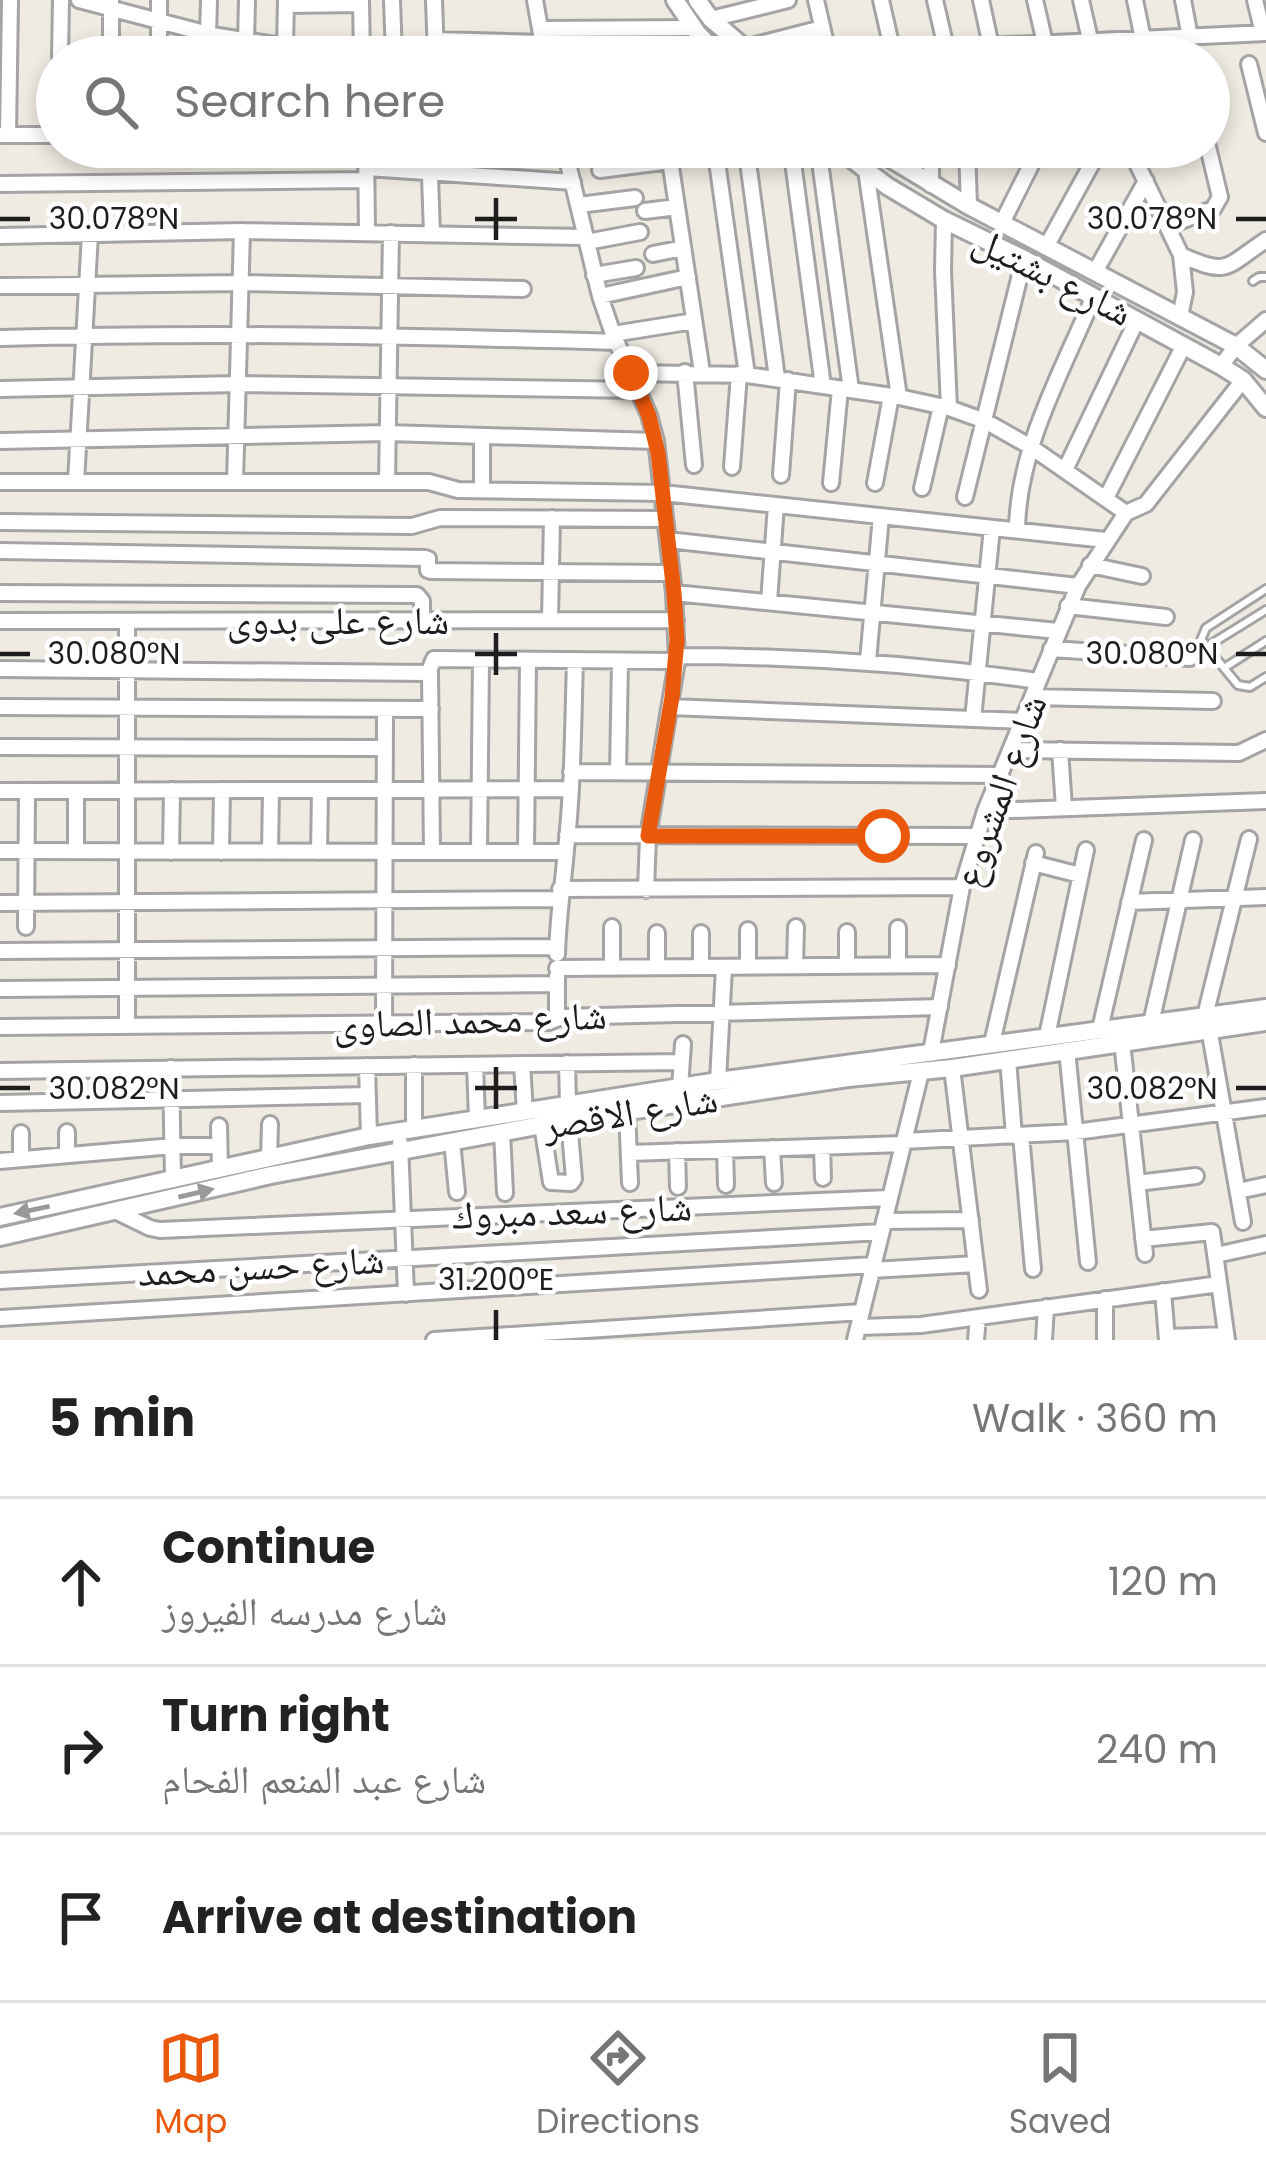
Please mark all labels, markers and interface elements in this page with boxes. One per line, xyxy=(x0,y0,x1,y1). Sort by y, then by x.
search box xyxy=(36,36,1230,168)
icon: search xyxy=(78,69,144,135)
text: Search here xyxy=(174,70,445,133)
text: 30.078°N xyxy=(49,197,179,240)
text: 30.078°N xyxy=(1087,197,1217,240)
street label: شارع بشتيل xyxy=(964,212,1142,340)
route end xyxy=(604,346,658,400)
street label: شارع على بدوى xyxy=(227,593,449,648)
text: 30.080°N xyxy=(48,632,180,675)
text: 30.080°N xyxy=(1086,632,1218,675)
street label: شارع المشروع xyxy=(940,687,1060,895)
route start xyxy=(856,809,910,863)
street label: شارع محمد الصاوى xyxy=(332,988,608,1052)
text: 30.082°N xyxy=(48,1067,180,1110)
text: 30.082°N xyxy=(1086,1067,1218,1110)
street label: شارع الاقصر xyxy=(538,1071,721,1153)
street label: شارع سعد مبروك xyxy=(451,1179,693,1243)
one-way arrow xyxy=(178,1182,216,1201)
one-way arrow xyxy=(13,1202,51,1221)
street label: شارع حسن محمد xyxy=(136,1232,386,1300)
text: 31.200°E xyxy=(438,1258,554,1301)
text: 5 min xyxy=(48,1382,195,1454)
text: Walk · 360 m xyxy=(972,1391,1218,1446)
text: Continue xyxy=(162,1516,375,1579)
icon: ahead xyxy=(48,1549,114,1615)
text: 120 m xyxy=(1108,1554,1218,1609)
text: شارع مدرسه الفيروز xyxy=(162,1584,447,1639)
text: Turn right xyxy=(162,1684,390,1747)
icon: right xyxy=(48,1717,114,1783)
text: 240 m xyxy=(1096,1722,1218,1777)
text: شارع عبد المنعم الفحام xyxy=(162,1752,486,1807)
icon: arrive xyxy=(48,1885,114,1951)
text: Arrive at destination xyxy=(162,1886,637,1949)
tab: Map xyxy=(154,2025,227,2147)
tab: Directions xyxy=(536,2025,700,2147)
tab: Saved xyxy=(1009,2025,1112,2147)

